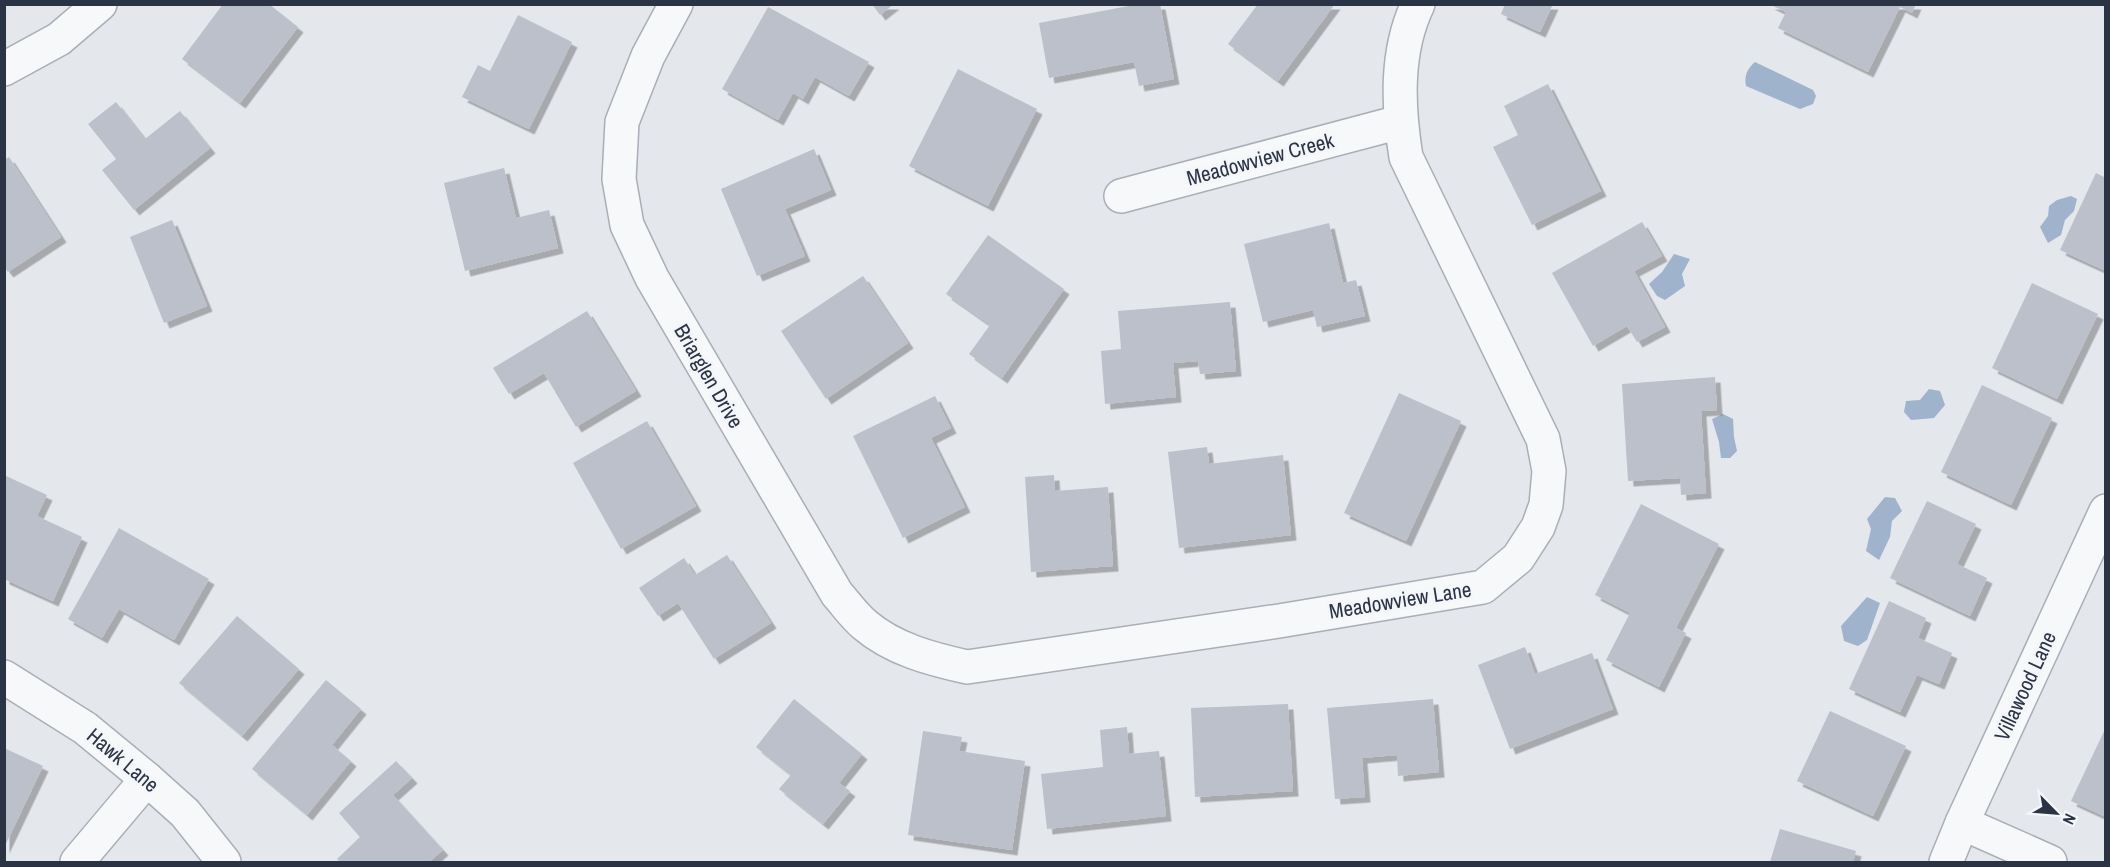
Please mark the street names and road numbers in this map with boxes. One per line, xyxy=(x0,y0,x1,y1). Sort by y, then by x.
street label: Meadowview Creek xyxy=(1183,125,1337,193)
street label: Briarglen Drive xyxy=(667,319,751,433)
street label: Meadowview Lane xyxy=(1327,574,1473,626)
street label: Villawood Lane xyxy=(1987,627,2063,745)
street label: Hawk Lane xyxy=(81,721,165,799)

